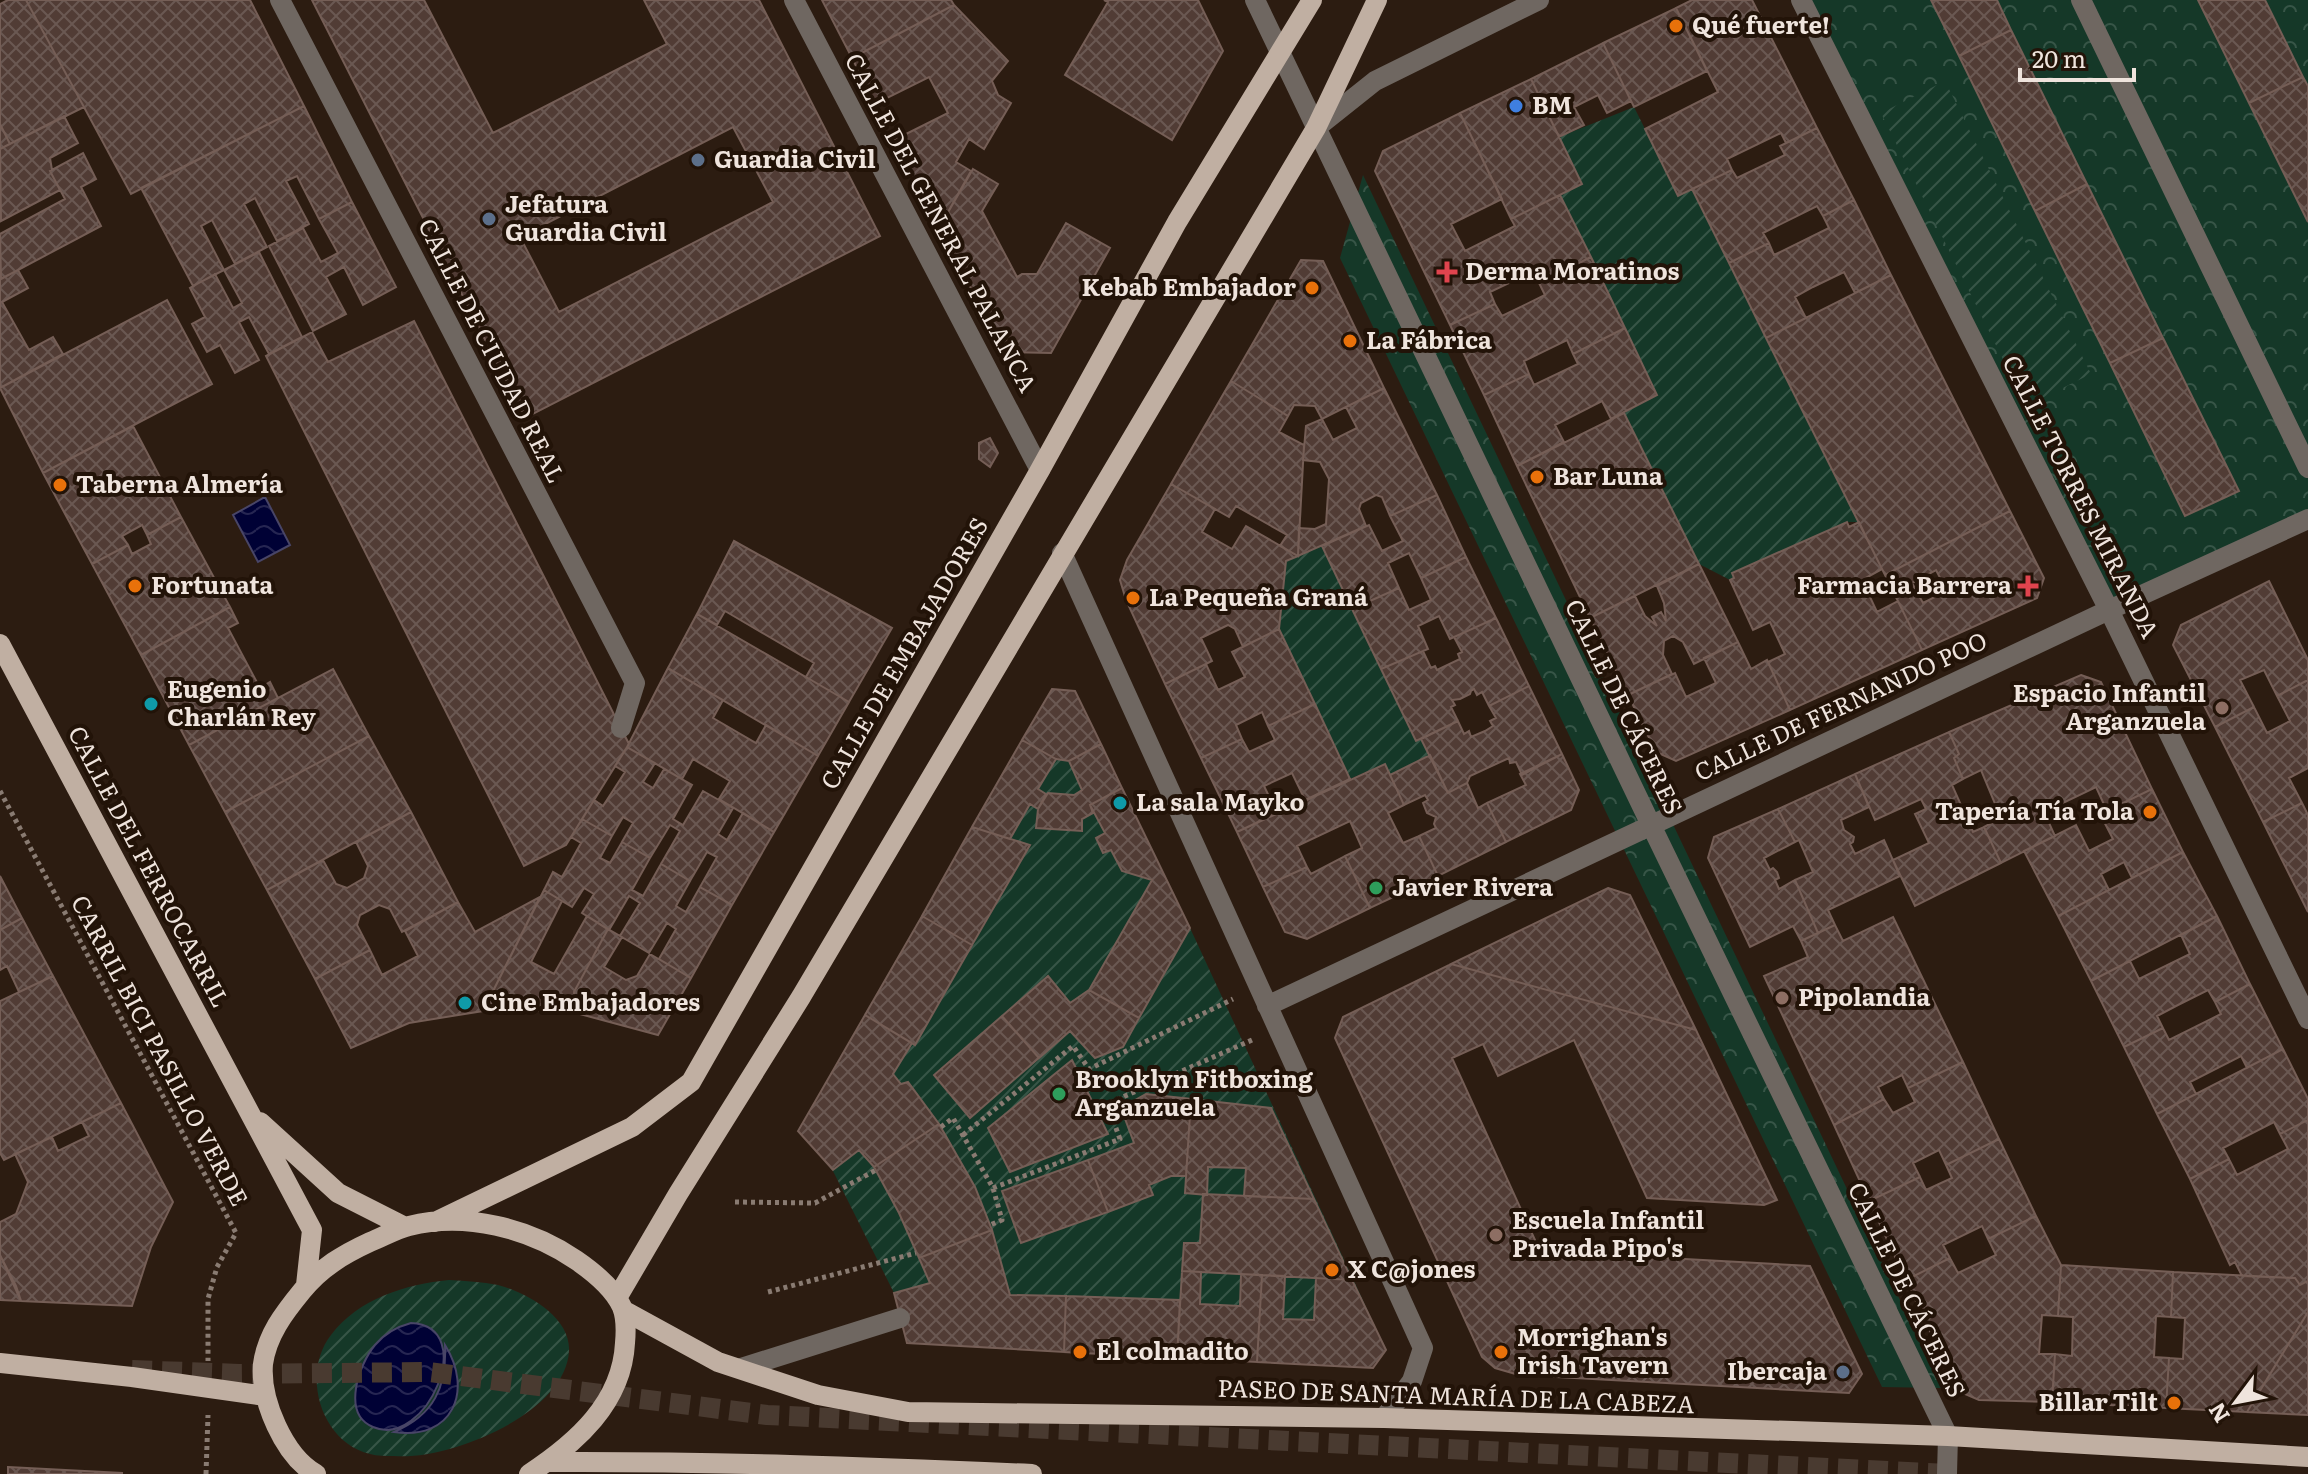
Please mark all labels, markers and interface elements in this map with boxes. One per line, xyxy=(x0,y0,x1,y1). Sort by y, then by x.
place label: Qué fuerte! xyxy=(1692,6,1830,41)
marker: Qué fuerte! xyxy=(1667,17,1685,35)
scale bar xyxy=(2020,32,2134,82)
text: 20 m xyxy=(2032,40,2086,75)
street label: CALLE DEL GENERAL PALANCA xyxy=(838,46,1047,398)
place label: BM xyxy=(1532,86,1572,121)
marker: BM xyxy=(1507,97,1525,115)
place label: Guardia Civil xyxy=(714,140,876,175)
marker: Guardia Civil xyxy=(689,151,707,169)
place label: Jefatura Guardia Civil xyxy=(505,185,667,248)
marker: Jefatura Guardia Civil xyxy=(480,210,498,228)
street label: CALLE DE CIUDAD REAL xyxy=(411,212,575,488)
place label: Derma Moratinos xyxy=(1465,252,1680,287)
marker: Derma Moratinos xyxy=(1436,261,1458,283)
place label: Kebab Embajador xyxy=(1082,268,1296,303)
marker: Kebab Embajador xyxy=(1303,279,1321,297)
place label: La Fábrica xyxy=(1366,321,1492,356)
marker: La Fábrica xyxy=(1341,332,1359,350)
street label: CALLE TORRES MIRANDA xyxy=(1996,348,2169,644)
place label: Bar Luna xyxy=(1553,457,1663,492)
place label: Taberna Almería xyxy=(76,465,283,500)
marker: Bar Luna xyxy=(1528,468,1546,486)
marker: Taberna Almería xyxy=(51,476,69,494)
street label: CALLE DE EMBAJADORES xyxy=(811,510,995,795)
place label: Fortunata xyxy=(151,566,274,601)
place label: Farmacia Barrera xyxy=(1797,566,2012,601)
marker: Fortunata xyxy=(126,577,144,595)
marker: Farmacia Barrera xyxy=(2019,577,2037,595)
place label: La Pequeña Graná xyxy=(1149,578,1368,613)
marker: La Pequeña Graná xyxy=(1124,589,1142,607)
street label: CALLE DE CÁCERES xyxy=(1558,592,1693,819)
street label: CALLE DE FERNANDO POO xyxy=(1688,621,1992,788)
place label: Eugenio Charlán Rey xyxy=(167,670,316,733)
place label: Espacio Infantil Arganzuela xyxy=(2013,674,2206,737)
marker: Eugenio Charlán Rey xyxy=(142,695,160,713)
marker: Espacio Infantil Arganzuela xyxy=(2213,699,2231,717)
street label: CALLE DEL FERROCARRIL xyxy=(61,719,239,1013)
place label: La sala Mayko xyxy=(1136,783,1305,818)
place label: Tapería Tía Tola xyxy=(1935,792,2134,827)
marker: La sala Mayko xyxy=(1111,794,1129,812)
marker: Tapería Tía Tola xyxy=(2141,803,2159,821)
place label: Javier Rivera xyxy=(1392,868,1553,903)
marker: Javier Rivera xyxy=(1367,879,1385,897)
street label: CARRIL BICI PASILLO VERDE xyxy=(64,888,258,1212)
place label: Pipolandia xyxy=(1798,978,1930,1013)
place label: Cine Embajadores xyxy=(481,983,700,1018)
marker: Pipolandia xyxy=(1773,989,1791,1007)
marker: Cine Embajadores xyxy=(456,994,474,1012)
place label: Brooklyn Fitboxing Arganzuela xyxy=(1075,1060,1313,1123)
marker: Brooklyn Fitboxing Arganzuela xyxy=(1050,1085,1068,1103)
street label: CALLE DE CÁCERES xyxy=(1841,1175,1976,1402)
place label: Escuela Infantil Privada Pipo's xyxy=(1512,1201,1704,1264)
marker: Escuela Infantil Privada Pipo's xyxy=(1487,1226,1505,1244)
place label: X C@jones xyxy=(1348,1250,1475,1285)
marker: X C@jones xyxy=(1323,1261,1341,1279)
place label: Morrighan's Irish Tavern xyxy=(1517,1318,1669,1381)
place label: El colmadito xyxy=(1096,1332,1249,1367)
marker: El colmadito xyxy=(1071,1343,1089,1361)
marker: Morrighan's Irish Tavern xyxy=(1492,1343,1510,1361)
place label: Ibercaja xyxy=(1727,1352,1827,1387)
north arrow xyxy=(2196,1362,2276,1442)
marker: Ibercaja xyxy=(1834,1363,1852,1381)
street label: PASEO DE SANTA MARÍA DE LA CABEZA xyxy=(1217,1369,1695,1420)
place label: Billar Tilt xyxy=(2038,1383,2158,1418)
marker: Billar Tilt xyxy=(2165,1394,2183,1412)
text: N xyxy=(2199,1397,2237,1430)

